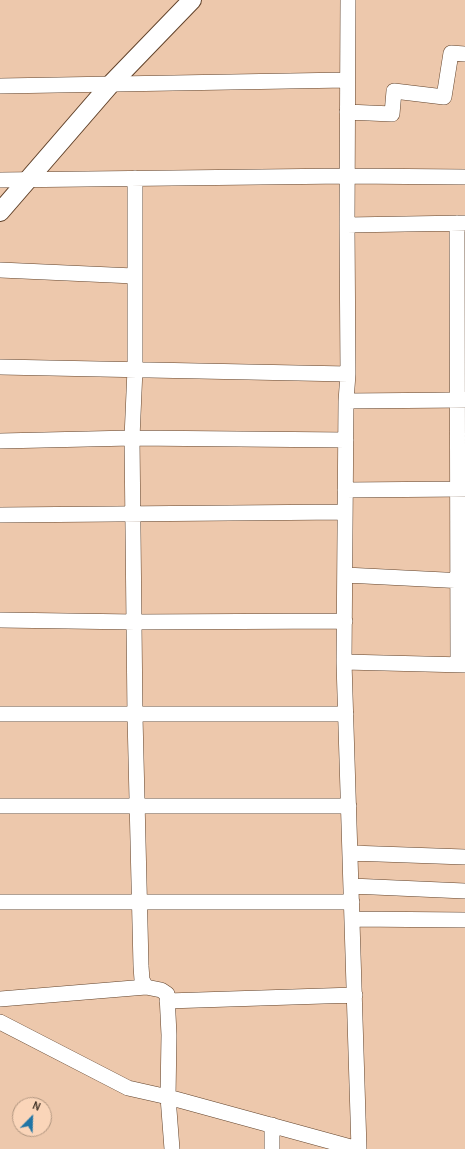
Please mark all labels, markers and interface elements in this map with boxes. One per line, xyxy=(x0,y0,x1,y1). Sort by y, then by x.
north arrow xyxy=(12,1097,52,1137)
text: N xyxy=(30,1099,43,1114)

